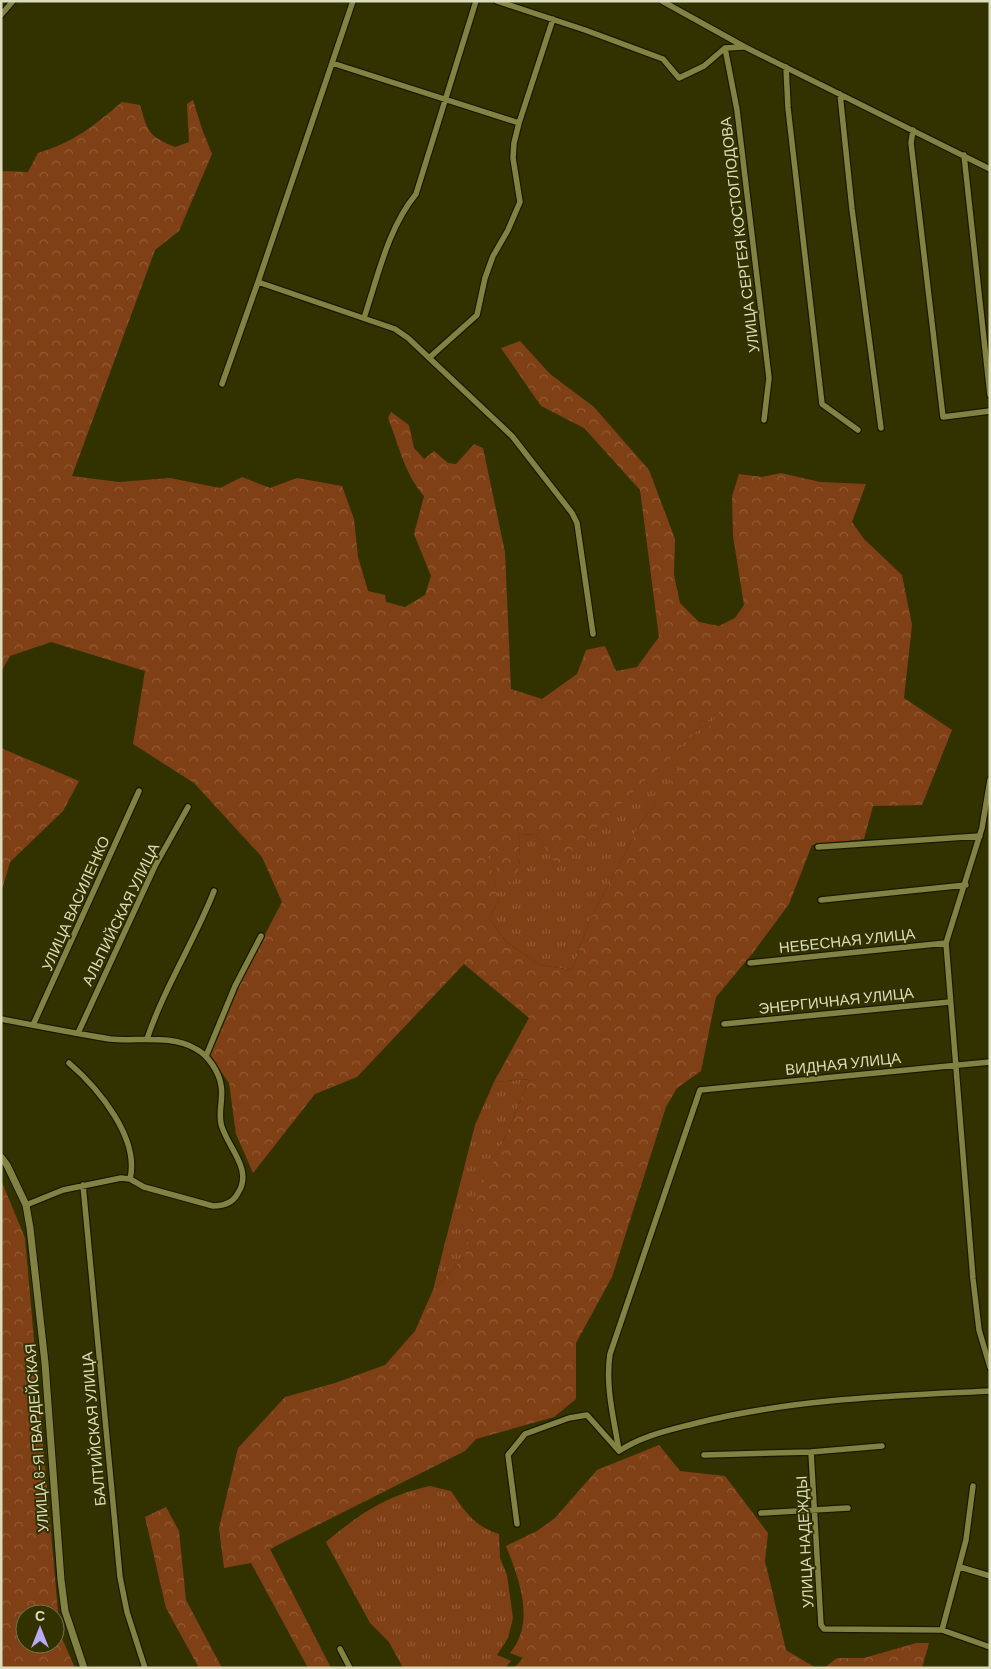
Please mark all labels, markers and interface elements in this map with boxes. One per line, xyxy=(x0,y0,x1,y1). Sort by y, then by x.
street label: УЛИЦА СЕРГЕЯ КОСТОГЛОДОВА xyxy=(716,116,762,354)
street label: УЛИЦА ВАСИЛЕНКО xyxy=(37,833,113,973)
street label: АЛЬПИЙСКАЯ УЛИЦА xyxy=(78,840,162,988)
street label: НЕБЕСНАЯ УЛИЦА xyxy=(778,924,916,956)
street label: ЭНЕРГИЧНАЯ УЛИЦА xyxy=(758,983,914,1017)
street label: ВИДНАЯ УЛИЦА xyxy=(784,1048,902,1078)
street label: УЛИЦА 8-Я ГВАРДЕЙСКАЯ xyxy=(20,1343,52,1533)
street label: БАЛТИЙСКАЯ УЛИЦА xyxy=(77,1351,109,1507)
street label: УЛИЦА НАДЕЖДЫ xyxy=(792,1475,816,1609)
north arrow xyxy=(15,1604,65,1654)
text: С xyxy=(35,1607,45,1624)

